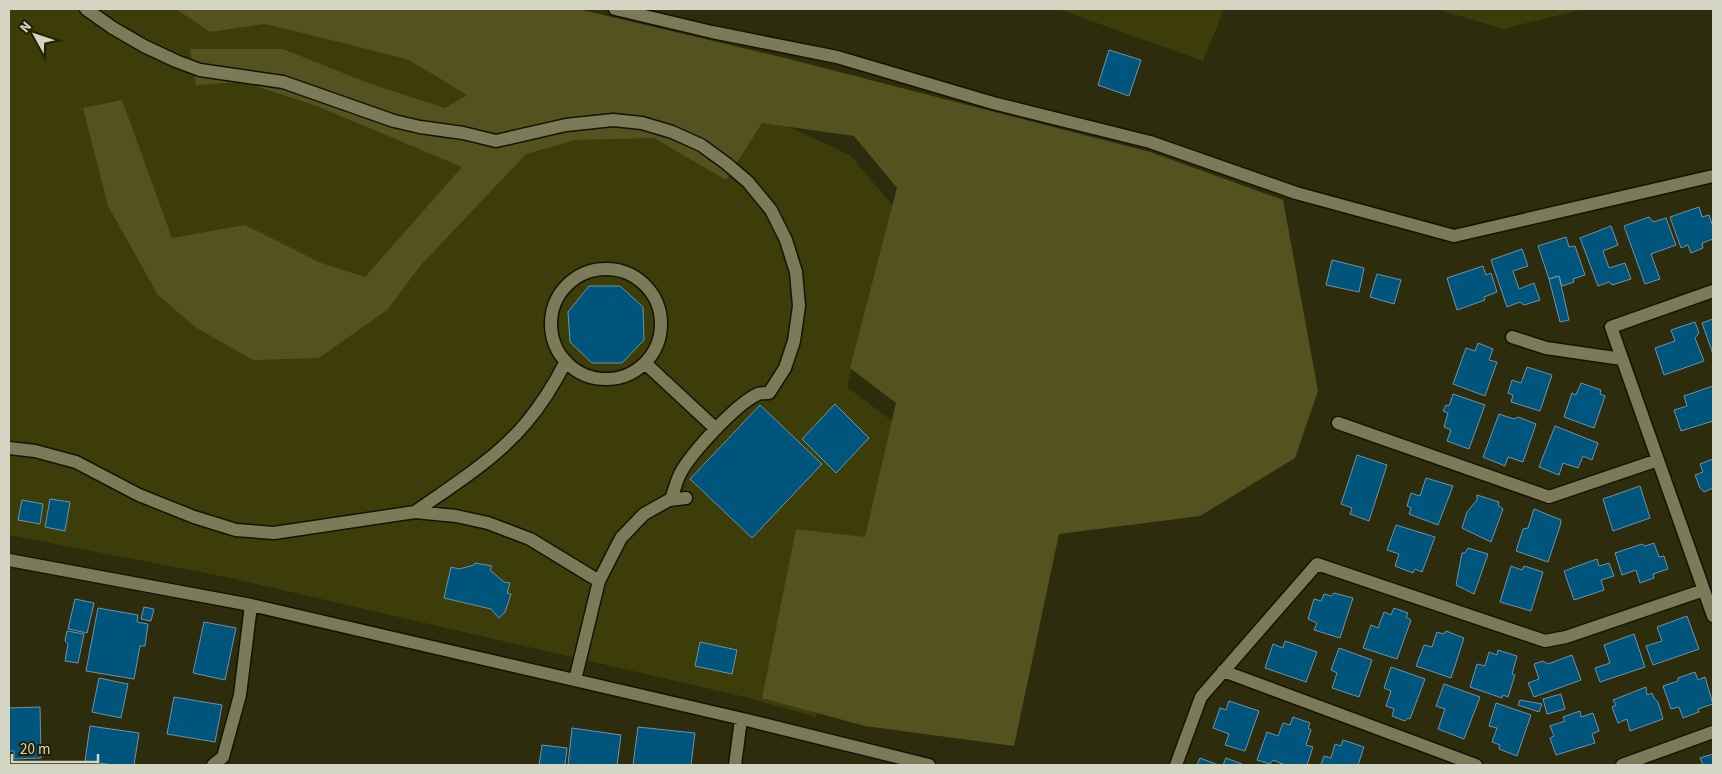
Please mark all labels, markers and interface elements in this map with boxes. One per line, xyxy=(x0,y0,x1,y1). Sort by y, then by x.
north arrow xyxy=(10,10,60,60)
text: N xyxy=(15,17,36,37)
scale bar xyxy=(12,732,99,764)
text: 20 m xyxy=(20,739,50,760)

